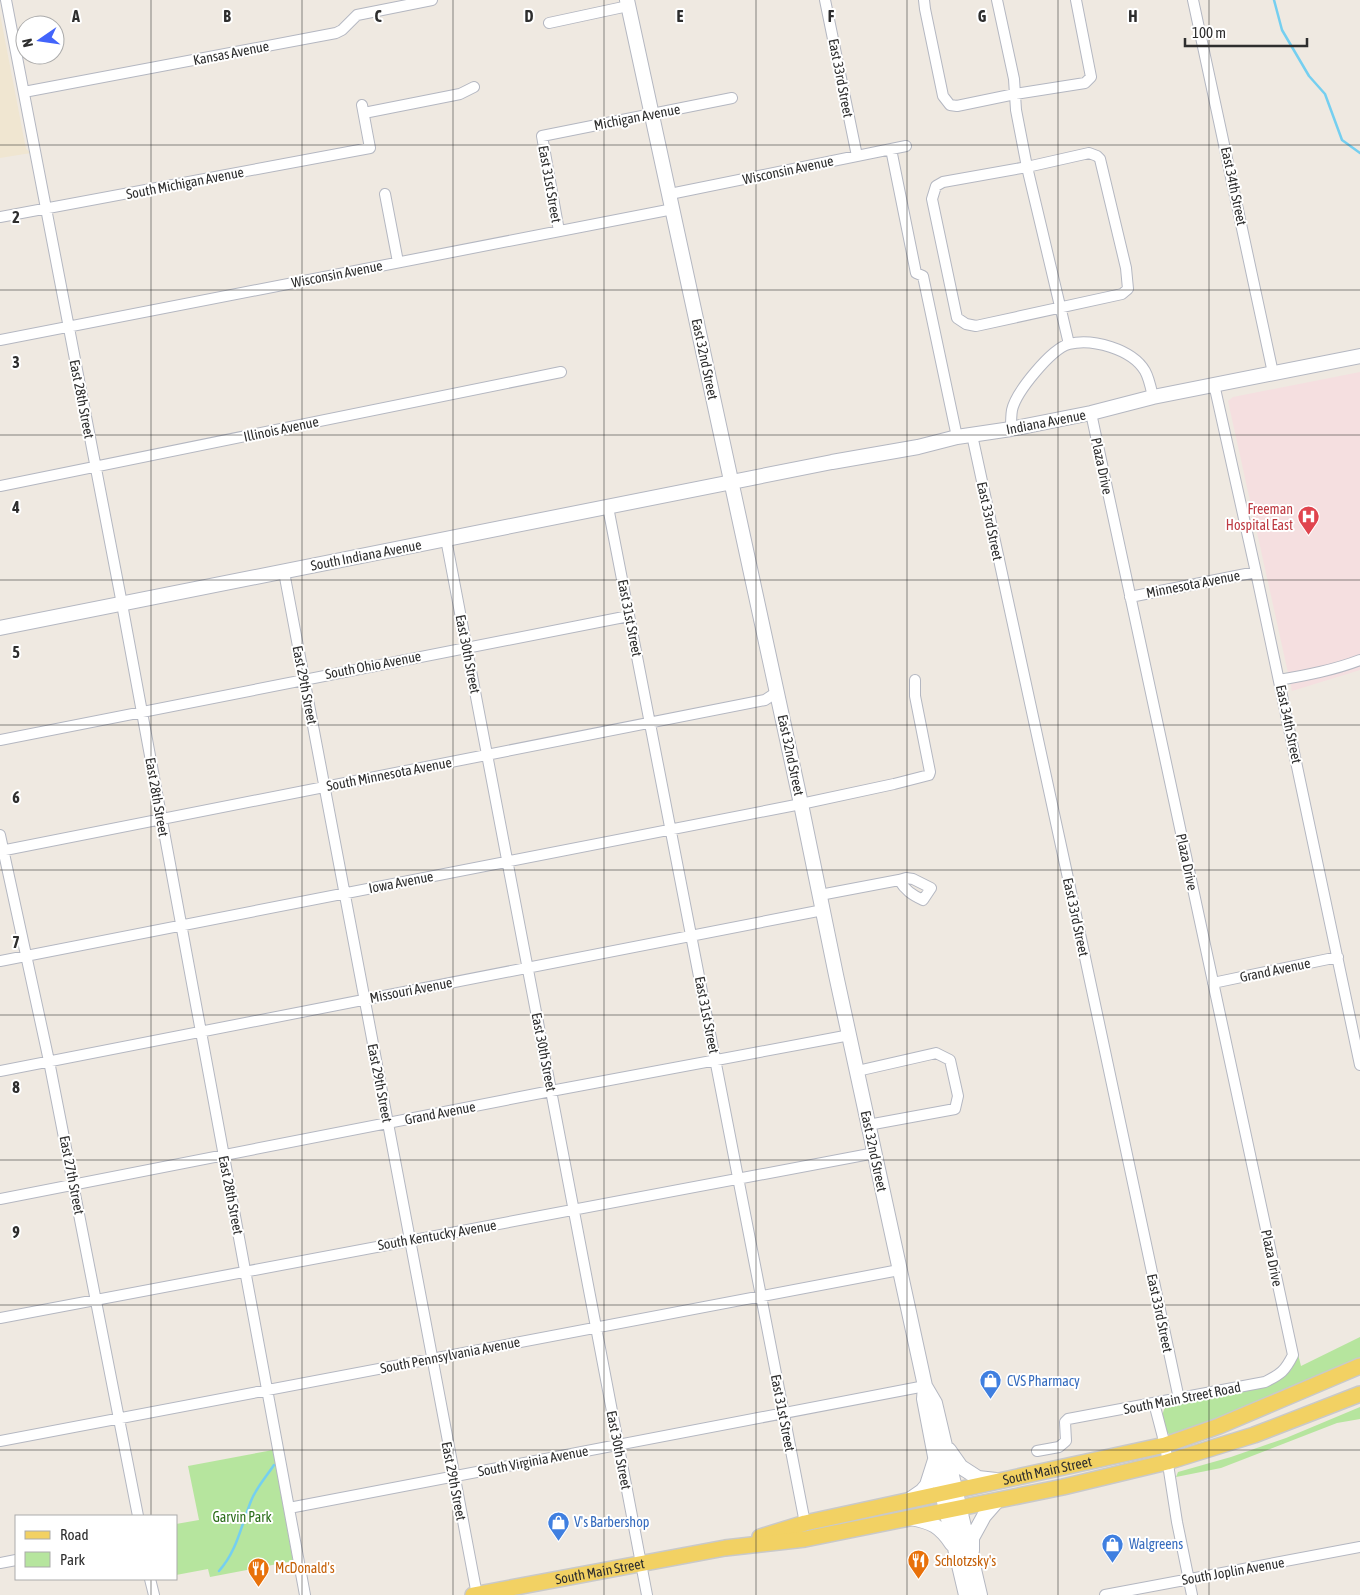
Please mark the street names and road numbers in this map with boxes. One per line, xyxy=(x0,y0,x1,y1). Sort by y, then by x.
street label: East 33rd Street xyxy=(826,37,856,119)
street label: Kansas Avenue xyxy=(192,38,270,68)
street label: Michigan Avenue xyxy=(593,101,681,133)
street label: East 31st Street xyxy=(535,144,565,224)
street label: East 34th Street xyxy=(1218,145,1250,227)
street label: Wisconsin Avenue xyxy=(741,153,835,187)
street label: South Michigan Avenue xyxy=(125,164,245,202)
street label: Wisconsin Avenue xyxy=(290,257,384,291)
street label: East 32nd Street xyxy=(689,317,721,401)
street label: East 28th Street xyxy=(67,358,97,440)
street label: Indiana Avenue xyxy=(1005,406,1087,438)
street label: Illinois Avenue xyxy=(242,413,320,445)
street label: Plaza Drive xyxy=(1088,436,1116,496)
street label: East 33rd Street xyxy=(974,480,1006,562)
street label: South Indiana Avenue xyxy=(309,536,423,574)
street label: Minnesota Avenue xyxy=(1145,567,1241,601)
street label: East 31st Street xyxy=(615,578,645,658)
street label: East 30th Street xyxy=(453,613,483,695)
street label: East 29th Street xyxy=(290,644,320,726)
street label: South Ohio Avenue xyxy=(324,648,422,682)
street label: East 34th Street xyxy=(1273,683,1305,765)
street label: East 32nd Street xyxy=(775,713,807,797)
street label: South Minnesota Avenue xyxy=(325,754,453,794)
street label: East 28th Street xyxy=(142,756,172,838)
street label: Plaza Drive xyxy=(1173,832,1201,892)
street label: Iowa Avenue xyxy=(367,868,435,896)
street label: East 33rd Street xyxy=(1060,876,1092,958)
street label: Grand Avenue xyxy=(1238,955,1312,985)
street label: Missouri Avenue xyxy=(368,974,454,1006)
street label: East 31st Street xyxy=(692,975,722,1055)
street label: East 30th Street xyxy=(529,1011,559,1093)
street label: East 29th Street xyxy=(365,1042,395,1124)
street label: Grand Avenue xyxy=(403,1098,477,1128)
street label: East 32nd Street xyxy=(858,1109,890,1193)
street label: East 27th Street xyxy=(57,1134,87,1216)
street label: East 28th Street xyxy=(216,1154,246,1236)
street label: South Kentucky Avenue xyxy=(376,1217,498,1253)
street label: Plaza Drive xyxy=(1258,1228,1286,1288)
street label: East 33rd Street xyxy=(1144,1272,1176,1354)
street label: South Pennsylvania Avenue xyxy=(379,1334,521,1376)
street label: East 31st Street xyxy=(768,1373,798,1453)
street label: South Main Street Road xyxy=(1122,1379,1242,1417)
street label: East 30th Street xyxy=(604,1409,634,1491)
street label: East 29th Street xyxy=(439,1440,469,1522)
street label: South Virginia Avenue xyxy=(476,1442,590,1480)
street label: South Main Street xyxy=(1001,1453,1093,1488)
street label: South Joplin Avenue xyxy=(1180,1554,1286,1588)
street label: South Main Street xyxy=(554,1555,646,1588)

